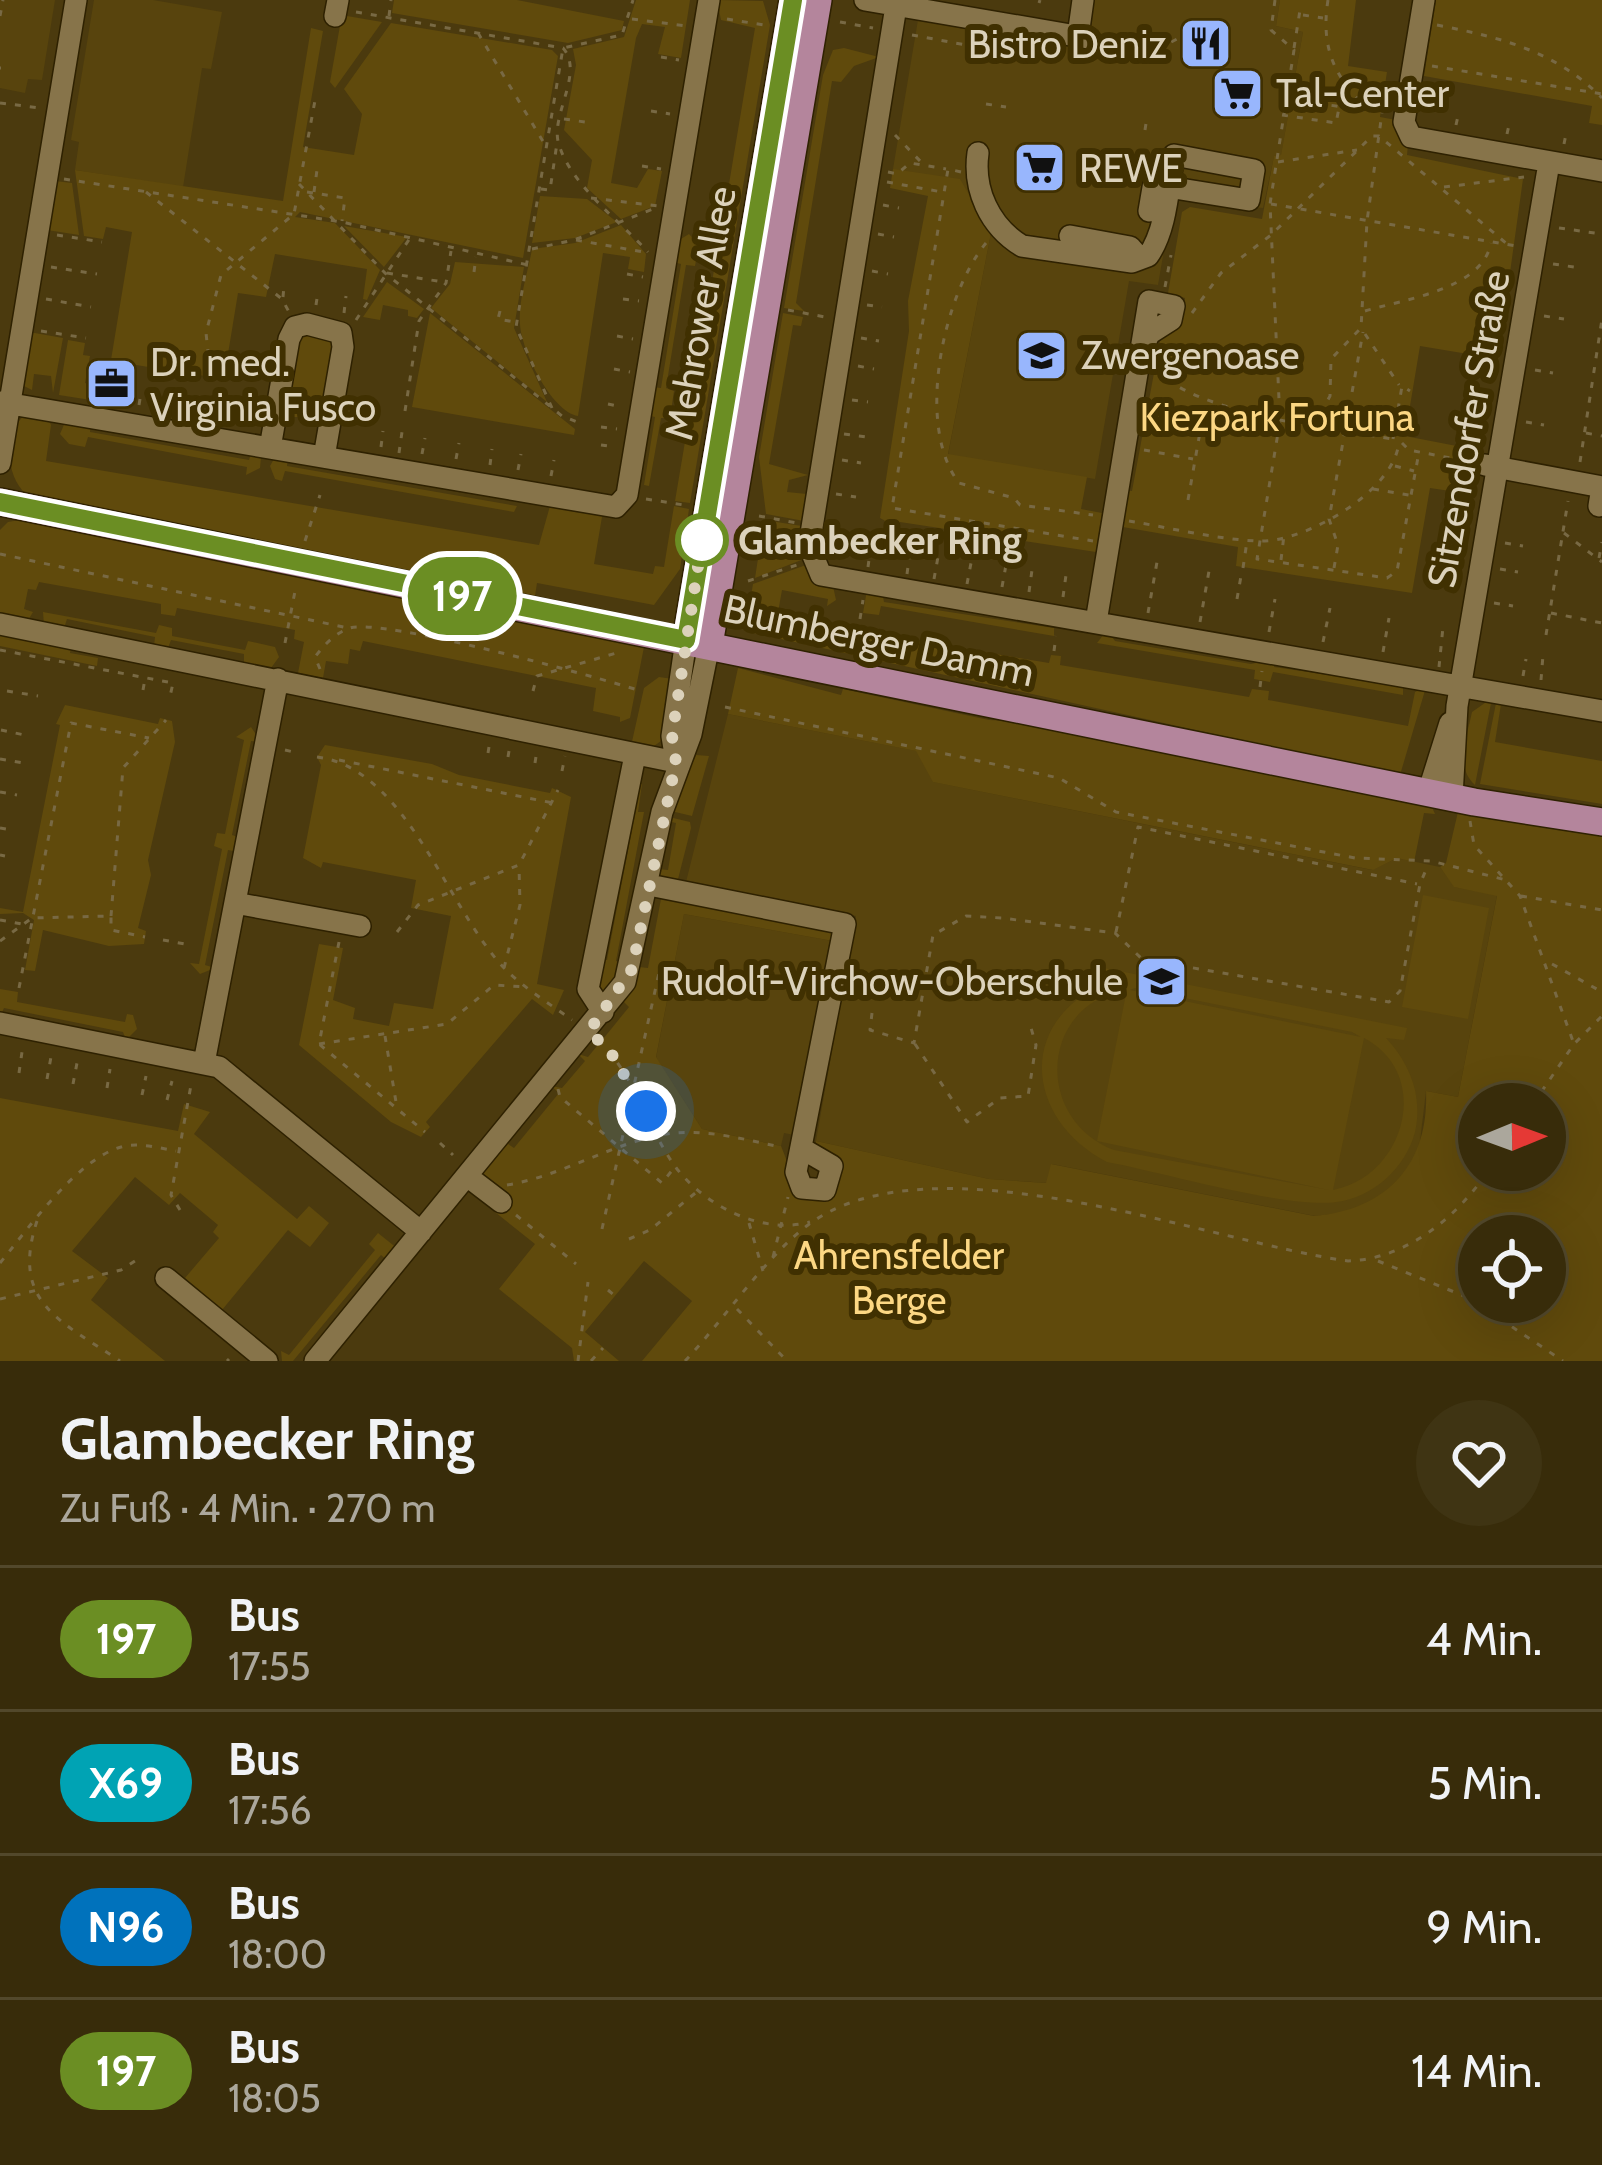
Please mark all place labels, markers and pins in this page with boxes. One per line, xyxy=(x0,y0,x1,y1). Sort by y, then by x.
restaurant icon: Bistro Deniz xyxy=(1178,16,1234,72)
place label: Bistro Deniz xyxy=(968,20,1167,68)
supermarket icon: Tal-Center xyxy=(1209,65,1265,121)
place label: Tal-Center xyxy=(1276,69,1450,117)
supermarket icon: REWE xyxy=(1012,140,1068,196)
place label: REWE xyxy=(1079,144,1183,192)
school or university icon: Zwergenoase xyxy=(1014,327,1070,383)
place label: Zwergenoase xyxy=(1081,331,1299,379)
place label: Dr. med. Virginia Fusco xyxy=(150,338,376,431)
office icon: Dr. med. Virginia Fusco xyxy=(83,356,139,412)
marker: Glambecker Ring xyxy=(677,515,727,565)
place label: Glambecker Ring xyxy=(738,516,1022,564)
school or university icon: Rudolf-Virchow-Oberschule xyxy=(1134,953,1190,1009)
place label: Rudolf-Virchow-Oberschule xyxy=(661,957,1123,1005)

